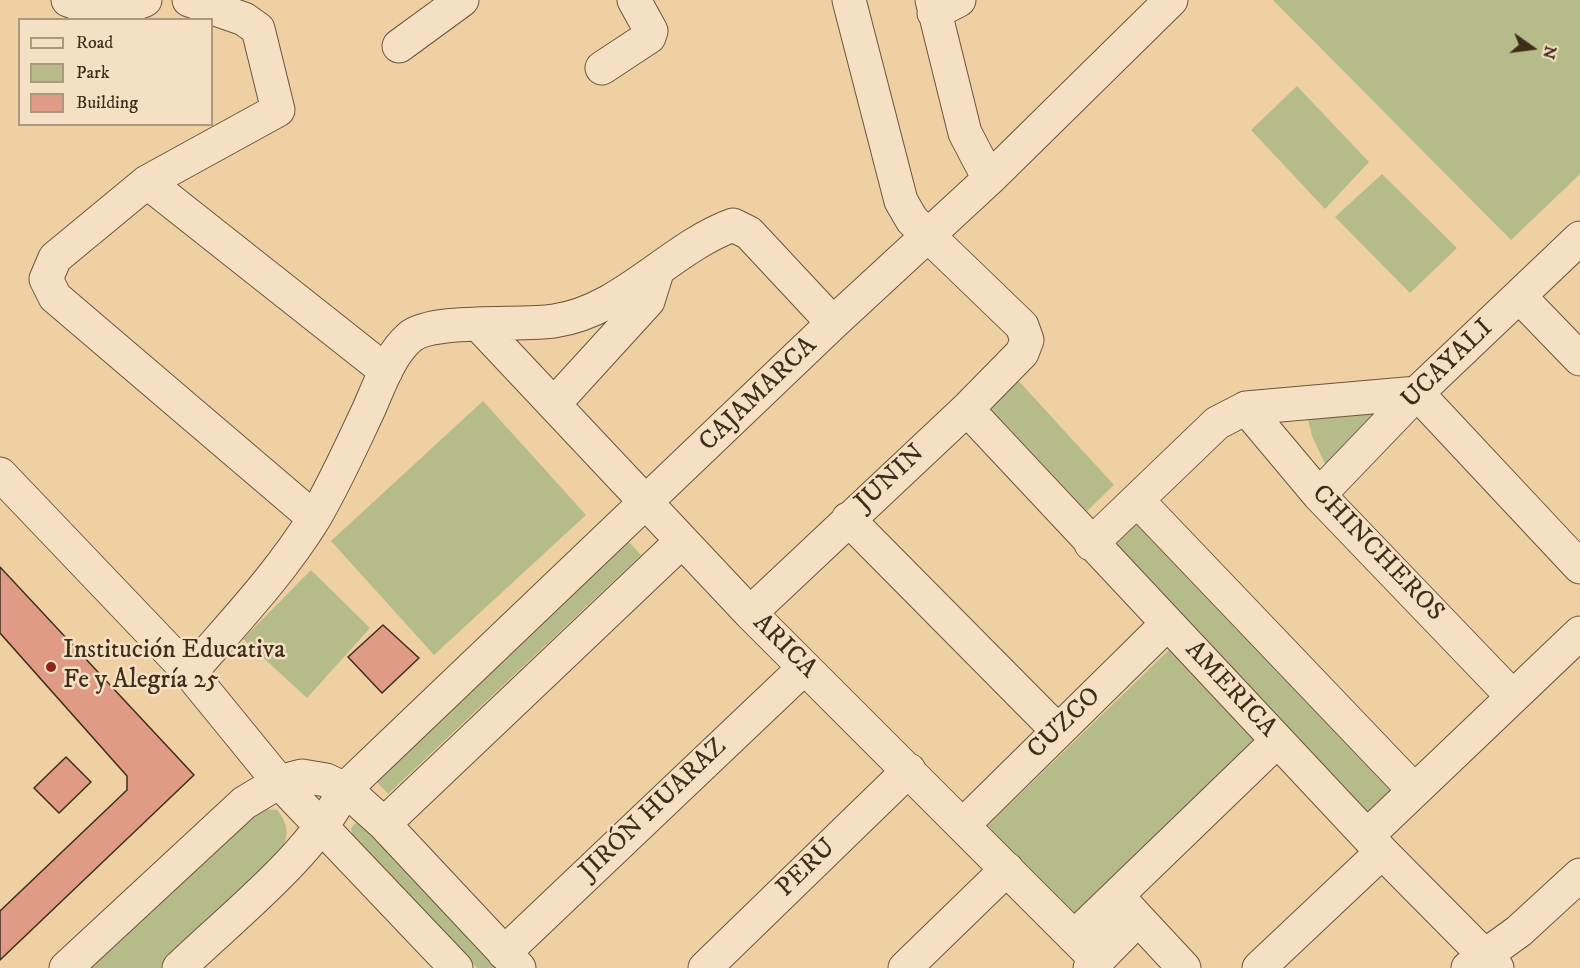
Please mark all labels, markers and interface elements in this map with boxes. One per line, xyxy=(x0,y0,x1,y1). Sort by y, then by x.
legend xyxy=(18,18,213,126)
north arrow xyxy=(1502,18,1562,78)
text: Road xyxy=(76,32,113,54)
text: N xyxy=(1538,44,1561,61)
text: Park xyxy=(76,62,110,84)
text: Building xyxy=(76,92,138,114)
street label: UCAYALI xyxy=(1396,314,1500,416)
street label: CAJAMARCA xyxy=(694,331,824,459)
street label: JUNIN xyxy=(850,439,932,519)
street label: CHINCHEROS xyxy=(1304,479,1450,629)
street label: ARICA xyxy=(745,608,823,686)
street label: AMERICA xyxy=(1178,635,1282,745)
place label: Institución Educativa Fe y Alegría 25 xyxy=(63,636,285,698)
marker: Institución Educativa Fe y Alegría 25 xyxy=(44,660,58,674)
street label: CUZCO xyxy=(1022,682,1108,766)
street label: JIRÓN HUARAZ xyxy=(574,732,734,888)
street label: PERU xyxy=(771,833,843,905)

